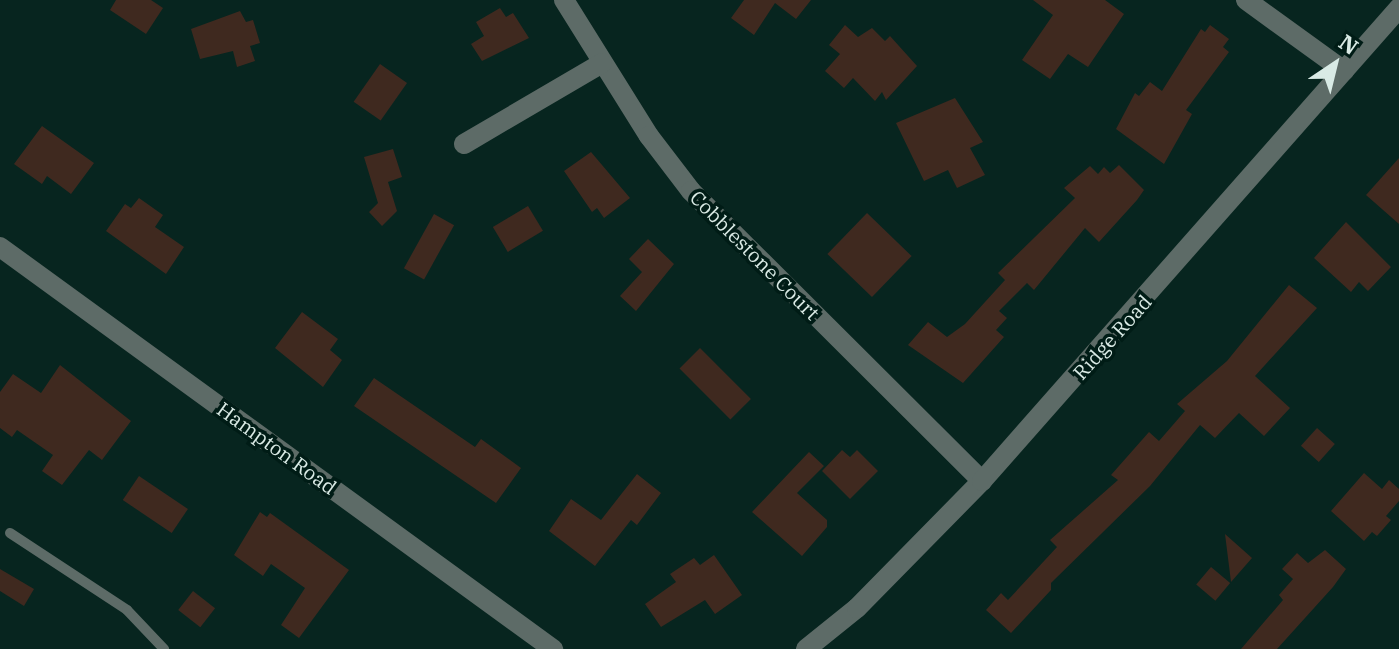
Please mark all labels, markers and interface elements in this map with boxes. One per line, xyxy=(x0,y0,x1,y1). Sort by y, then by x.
north arrow xyxy=(1295,24,1375,104)
text: N xyxy=(1334,27,1364,61)
street label: Cobblestone Court xyxy=(685,185,825,325)
street label: Ridge Road xyxy=(1068,290,1156,384)
street label: Hampton Road xyxy=(213,397,341,499)

